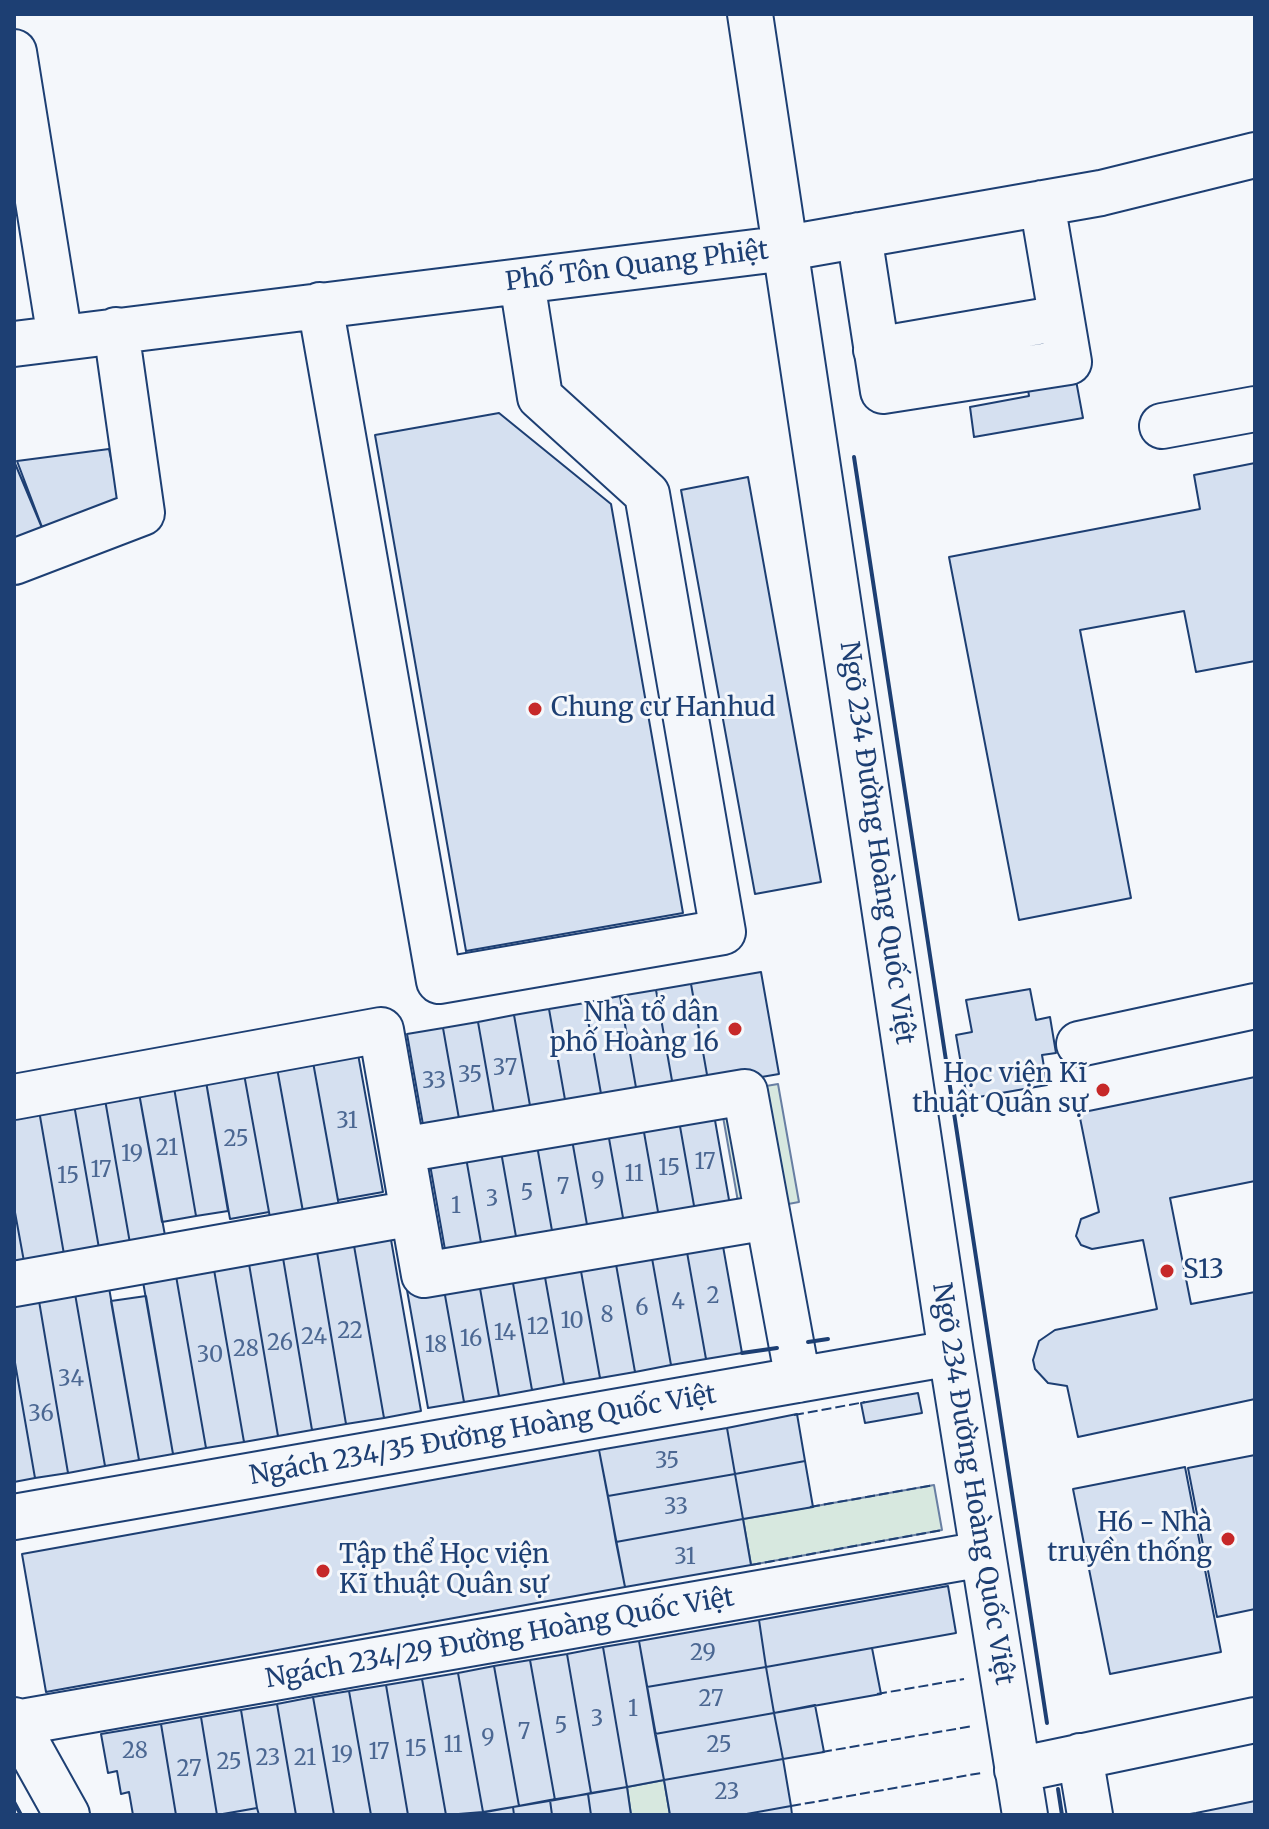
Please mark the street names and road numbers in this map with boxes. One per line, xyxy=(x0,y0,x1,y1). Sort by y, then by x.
street label: Phố Tôn Quang Phiệt xyxy=(504,235,770,299)
street label: Ngõ 234 Đường Hoàng Quốc Việt xyxy=(832,639,920,1047)
street label: Ngõ 234 Đường Hoàng Quốc Việt xyxy=(925,1281,1019,1687)
street label: Ngách 234/35 Đường Hoàng Quốc Việt xyxy=(247,1380,719,1492)
street label: Ngách 234/29 Đường Hoàng Quốc Việt xyxy=(263,1582,737,1696)

